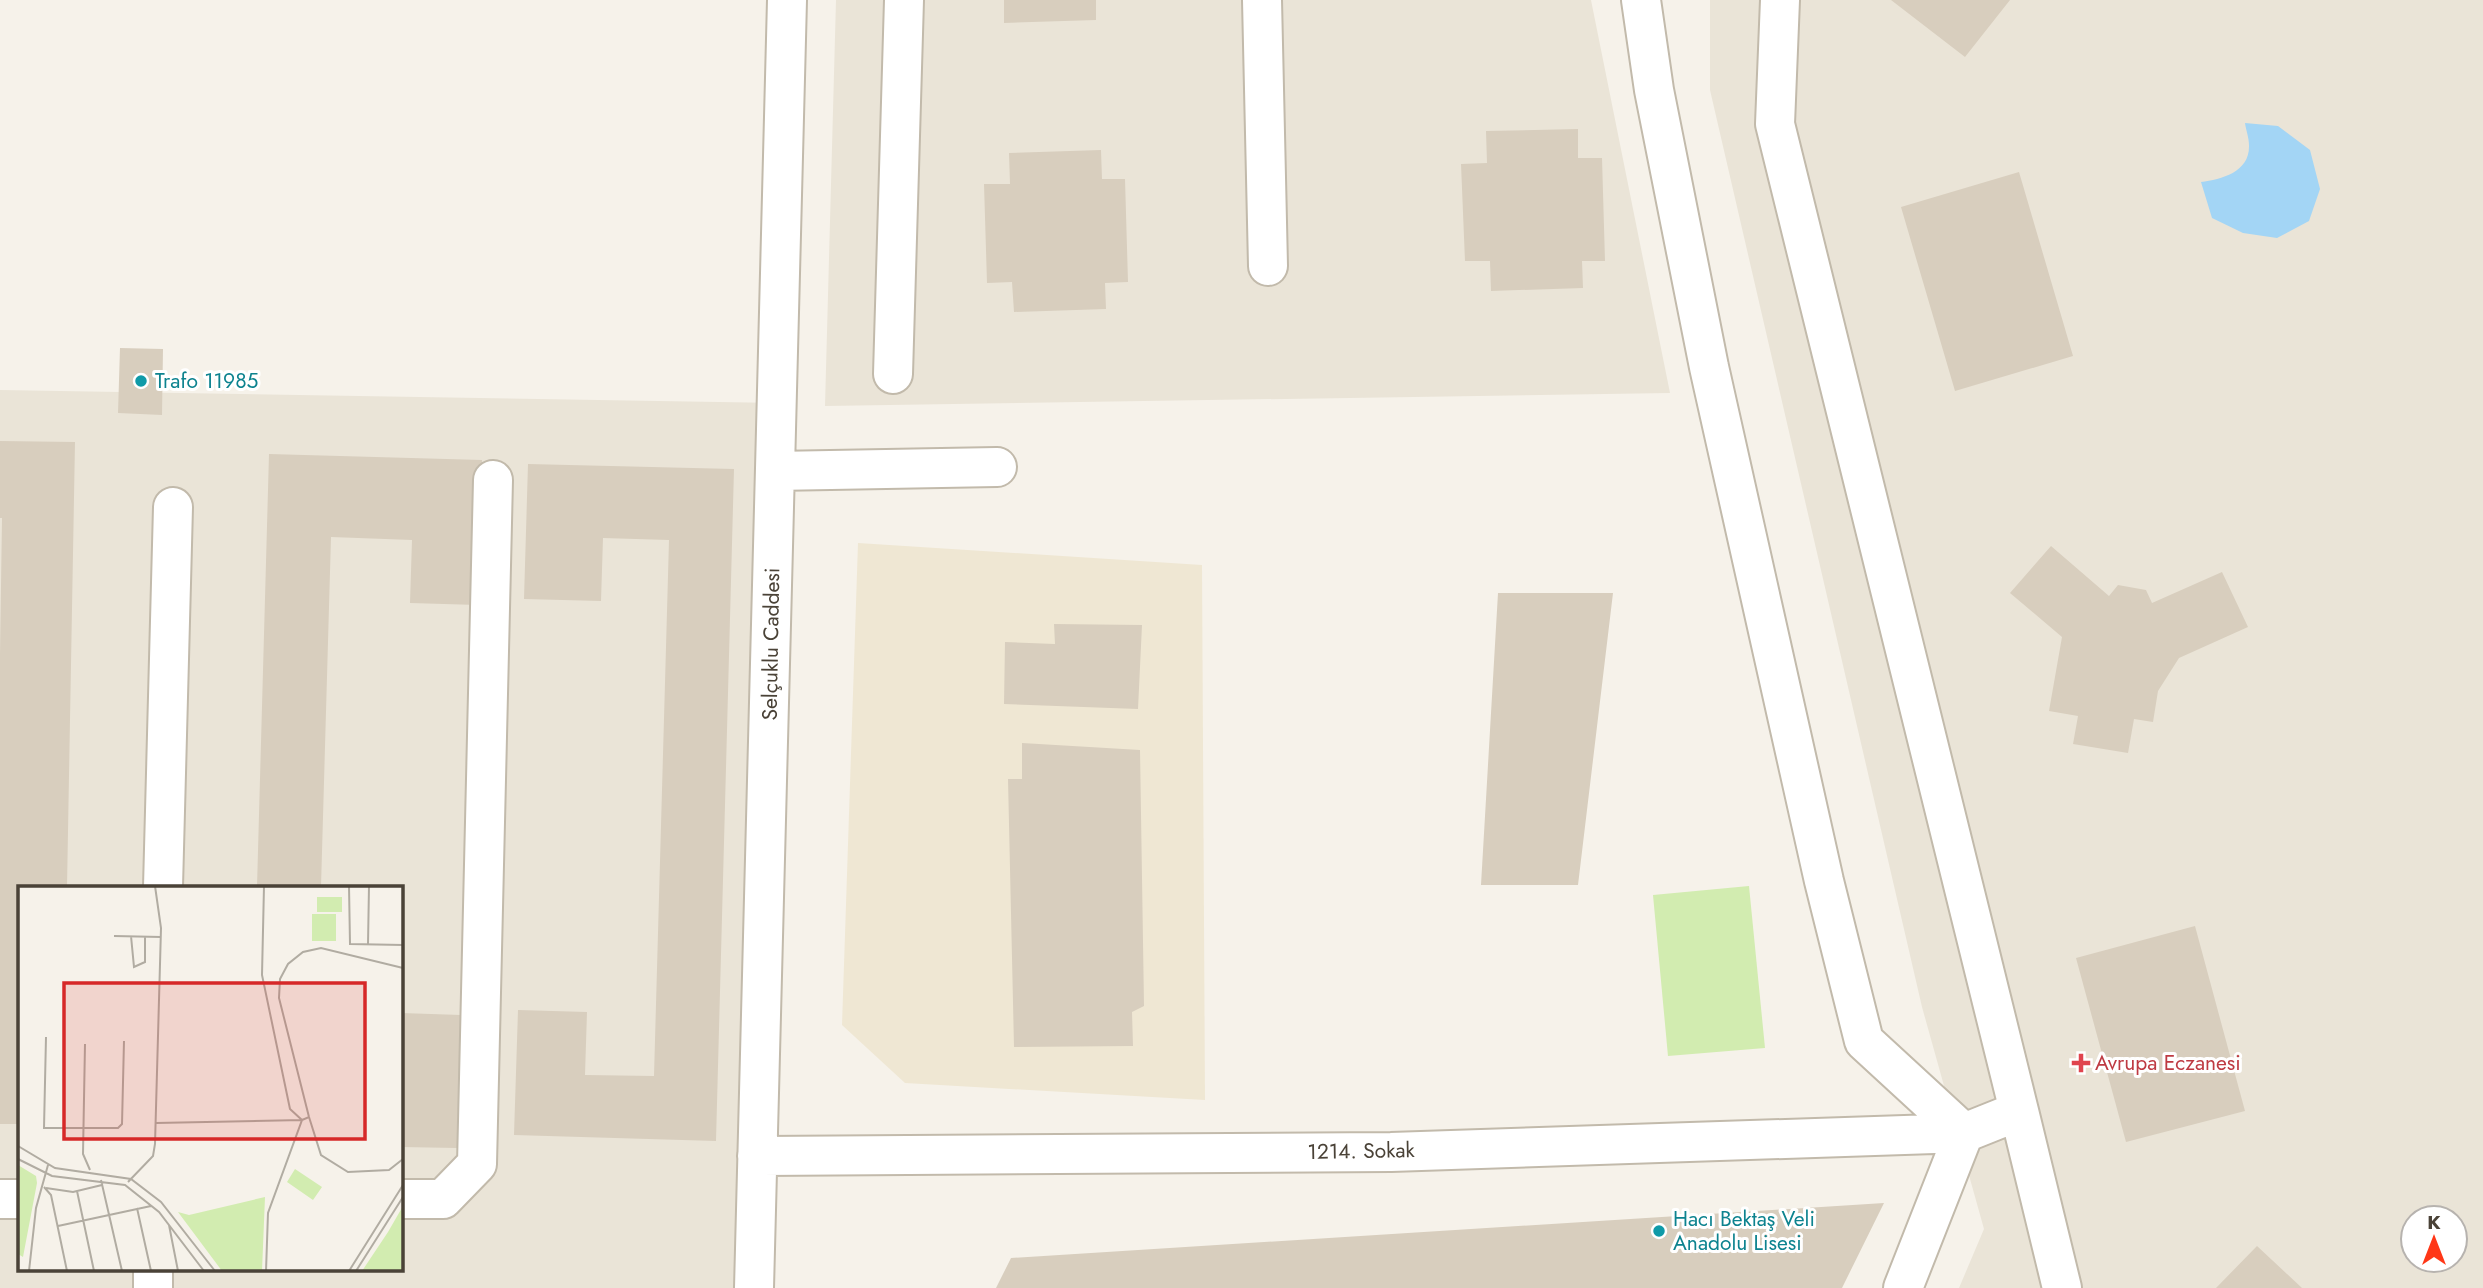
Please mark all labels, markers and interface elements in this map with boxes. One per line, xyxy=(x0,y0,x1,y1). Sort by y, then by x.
place label: Trafo 11985 xyxy=(155,366,258,396)
marker: Trafo 11985 xyxy=(133,373,149,389)
street label: Selçuklu Caddesi xyxy=(755,567,787,721)
inset map xyxy=(18,886,402,1270)
place label: Avrupa Eczanesi xyxy=(2095,1048,2241,1078)
marker: Avrupa Eczanesi xyxy=(2073,1055,2089,1071)
street label: 1214. Sokak xyxy=(1307,1135,1416,1167)
place label: Hacı Bektaş Veli Anadolu Lisesi xyxy=(1673,1204,1815,1258)
north arrow xyxy=(2399,1204,2469,1274)
text: K xyxy=(2427,1209,2441,1236)
marker: Hacı Bektaş Veli Anadolu Lisesi xyxy=(1651,1223,1667,1239)

